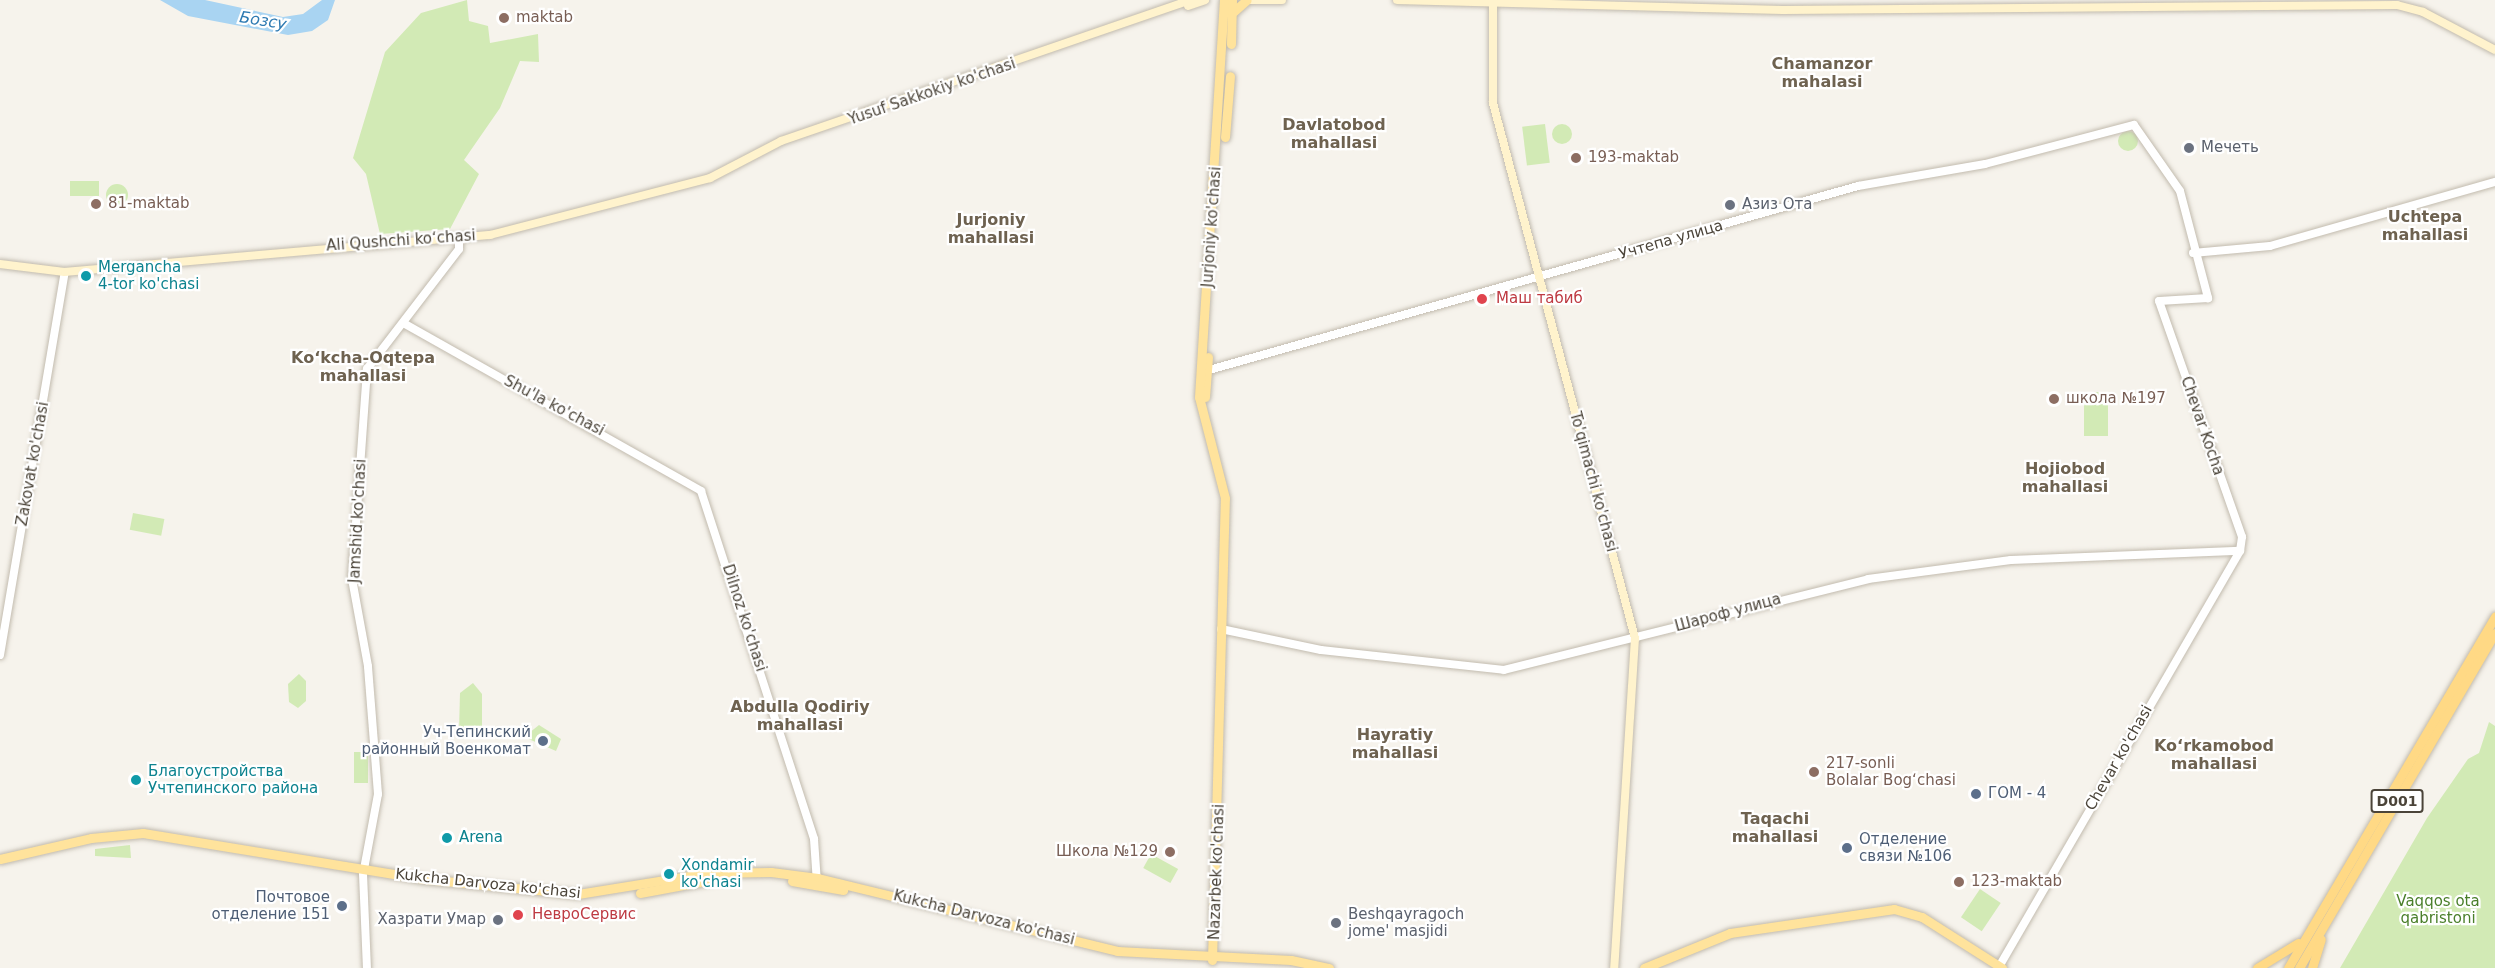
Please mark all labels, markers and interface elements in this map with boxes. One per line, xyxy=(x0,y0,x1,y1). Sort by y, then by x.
water label: Бозсу xyxy=(238,8,288,34)
place label: maktab xyxy=(516,9,573,27)
marker: maktab xyxy=(497,11,511,25)
district label: Chamanzor mahalasi xyxy=(1772,54,1872,92)
street label: Yusuf Sakkokiy ko'chasi xyxy=(846,55,1018,129)
district label: Davlatobod mahallasi xyxy=(1282,115,1386,153)
place label: Мечеть xyxy=(2201,139,2259,157)
marker: Мечеть xyxy=(2182,141,2196,155)
place label: 193-maktab xyxy=(1588,149,1679,167)
marker: 193-maktab xyxy=(1569,151,1583,165)
street label: Jurjoniy ko'chasi xyxy=(1199,166,1225,288)
place label: 81-maktab xyxy=(108,195,190,213)
place label: Азиз Ота xyxy=(1742,196,1812,214)
marker: 81-maktab xyxy=(89,197,103,211)
marker: Азиз Ота xyxy=(1723,198,1737,212)
district label: Uchtepa mahallasi xyxy=(2382,207,2468,245)
district label: Jurjoniy mahallasi xyxy=(948,210,1034,248)
street label: Учтепа улица xyxy=(1617,217,1725,263)
street label: Ali Qushchi koʻchasi xyxy=(326,227,476,255)
place label: Mergancha 4-tor ko'chasi xyxy=(98,258,199,293)
marker: Mergancha 4-tor ko'chasi xyxy=(79,269,93,283)
marker: Маш табиб xyxy=(1473,290,1491,308)
place label: Маш табиб xyxy=(1496,290,1583,308)
district label: Koʻkcha-Oqtepa mahallasi xyxy=(291,348,435,386)
street label: Shu'la ko'chasi xyxy=(501,372,607,440)
street label: Chevar Kocha xyxy=(2177,374,2227,478)
place label: школа №197 xyxy=(2066,390,2166,408)
marker: школа №197 xyxy=(2047,392,2061,406)
street label: Zakovat ko'chasi xyxy=(13,400,53,528)
street label: To'qimachi ko'chasi xyxy=(1566,410,1620,554)
street label: Jamshid ko'chasi xyxy=(346,458,370,584)
district label: Hojiobod mahallasi xyxy=(2022,459,2108,497)
street label: Dilnoz ko'chasi xyxy=(718,562,770,674)
street label: Шароф улица xyxy=(1673,590,1783,636)
district label: Abdulla Qodiriy mahallasi xyxy=(730,697,870,735)
street label: Chevar ko'chasi xyxy=(2082,702,2156,814)
place label: Уч-Тепинский районный Военкомат xyxy=(361,723,531,758)
district label: Hayratiy mahallasi xyxy=(1352,725,1438,763)
marker: Уч-Тепинский районный Военкомат xyxy=(536,734,550,748)
district label: Koʻrkamobod mahallasi xyxy=(2154,736,2274,774)
place label: 217-sonli Bolalar Bogʻchasi xyxy=(1826,754,1956,789)
place label: Благоустройства Учтепинского района xyxy=(148,762,318,797)
marker: 217-sonli Bolalar Bogʻchasi xyxy=(1807,765,1821,779)
marker: Благоустройства Учтепинского района xyxy=(129,773,143,787)
place label: ГОМ - 4 xyxy=(1988,785,2046,803)
marker: ГОМ - 4 xyxy=(1969,787,1983,801)
road number: D001 xyxy=(2370,790,2424,812)
street label: Nazarbek ko'chasi xyxy=(1206,804,1228,940)
district label: Taqachi mahallasi xyxy=(1732,809,1818,847)
place label: Arena xyxy=(459,829,503,847)
place label: Отделение связи №106 xyxy=(1859,830,1952,865)
marker: Arena xyxy=(440,831,454,845)
marker: Отделение связи №106 xyxy=(1840,841,1854,855)
place label: Школа №129 xyxy=(1056,843,1158,861)
marker: Школа №129 xyxy=(1163,845,1177,859)
place label: Xondamir ko'chasi xyxy=(681,856,754,891)
street label: Kukcha Darvoza ko'chasi xyxy=(394,865,582,903)
marker: Xondamir ko'chasi xyxy=(662,867,676,881)
place label: 123-maktab xyxy=(1971,873,2062,891)
marker: 123-maktab xyxy=(1952,875,1966,889)
street label: Kukcha Darvoza ko'chasi xyxy=(892,887,1076,949)
place label: Почтовое отделение 151 xyxy=(211,888,330,923)
park label: Vaqqos ota qabristoni xyxy=(2396,892,2480,927)
marker: Почтовое отделение 151 xyxy=(335,899,349,913)
place label: Beshqayragoch jome' masjidi xyxy=(1348,905,1464,940)
marker: НевроСервис xyxy=(509,906,527,924)
place label: НевроСервис xyxy=(532,906,636,924)
place label: Хазрати Умар xyxy=(377,911,486,929)
marker: Хазрати Умар xyxy=(491,913,505,927)
marker: Beshqayragoch jome' masjidi xyxy=(1329,916,1343,930)

